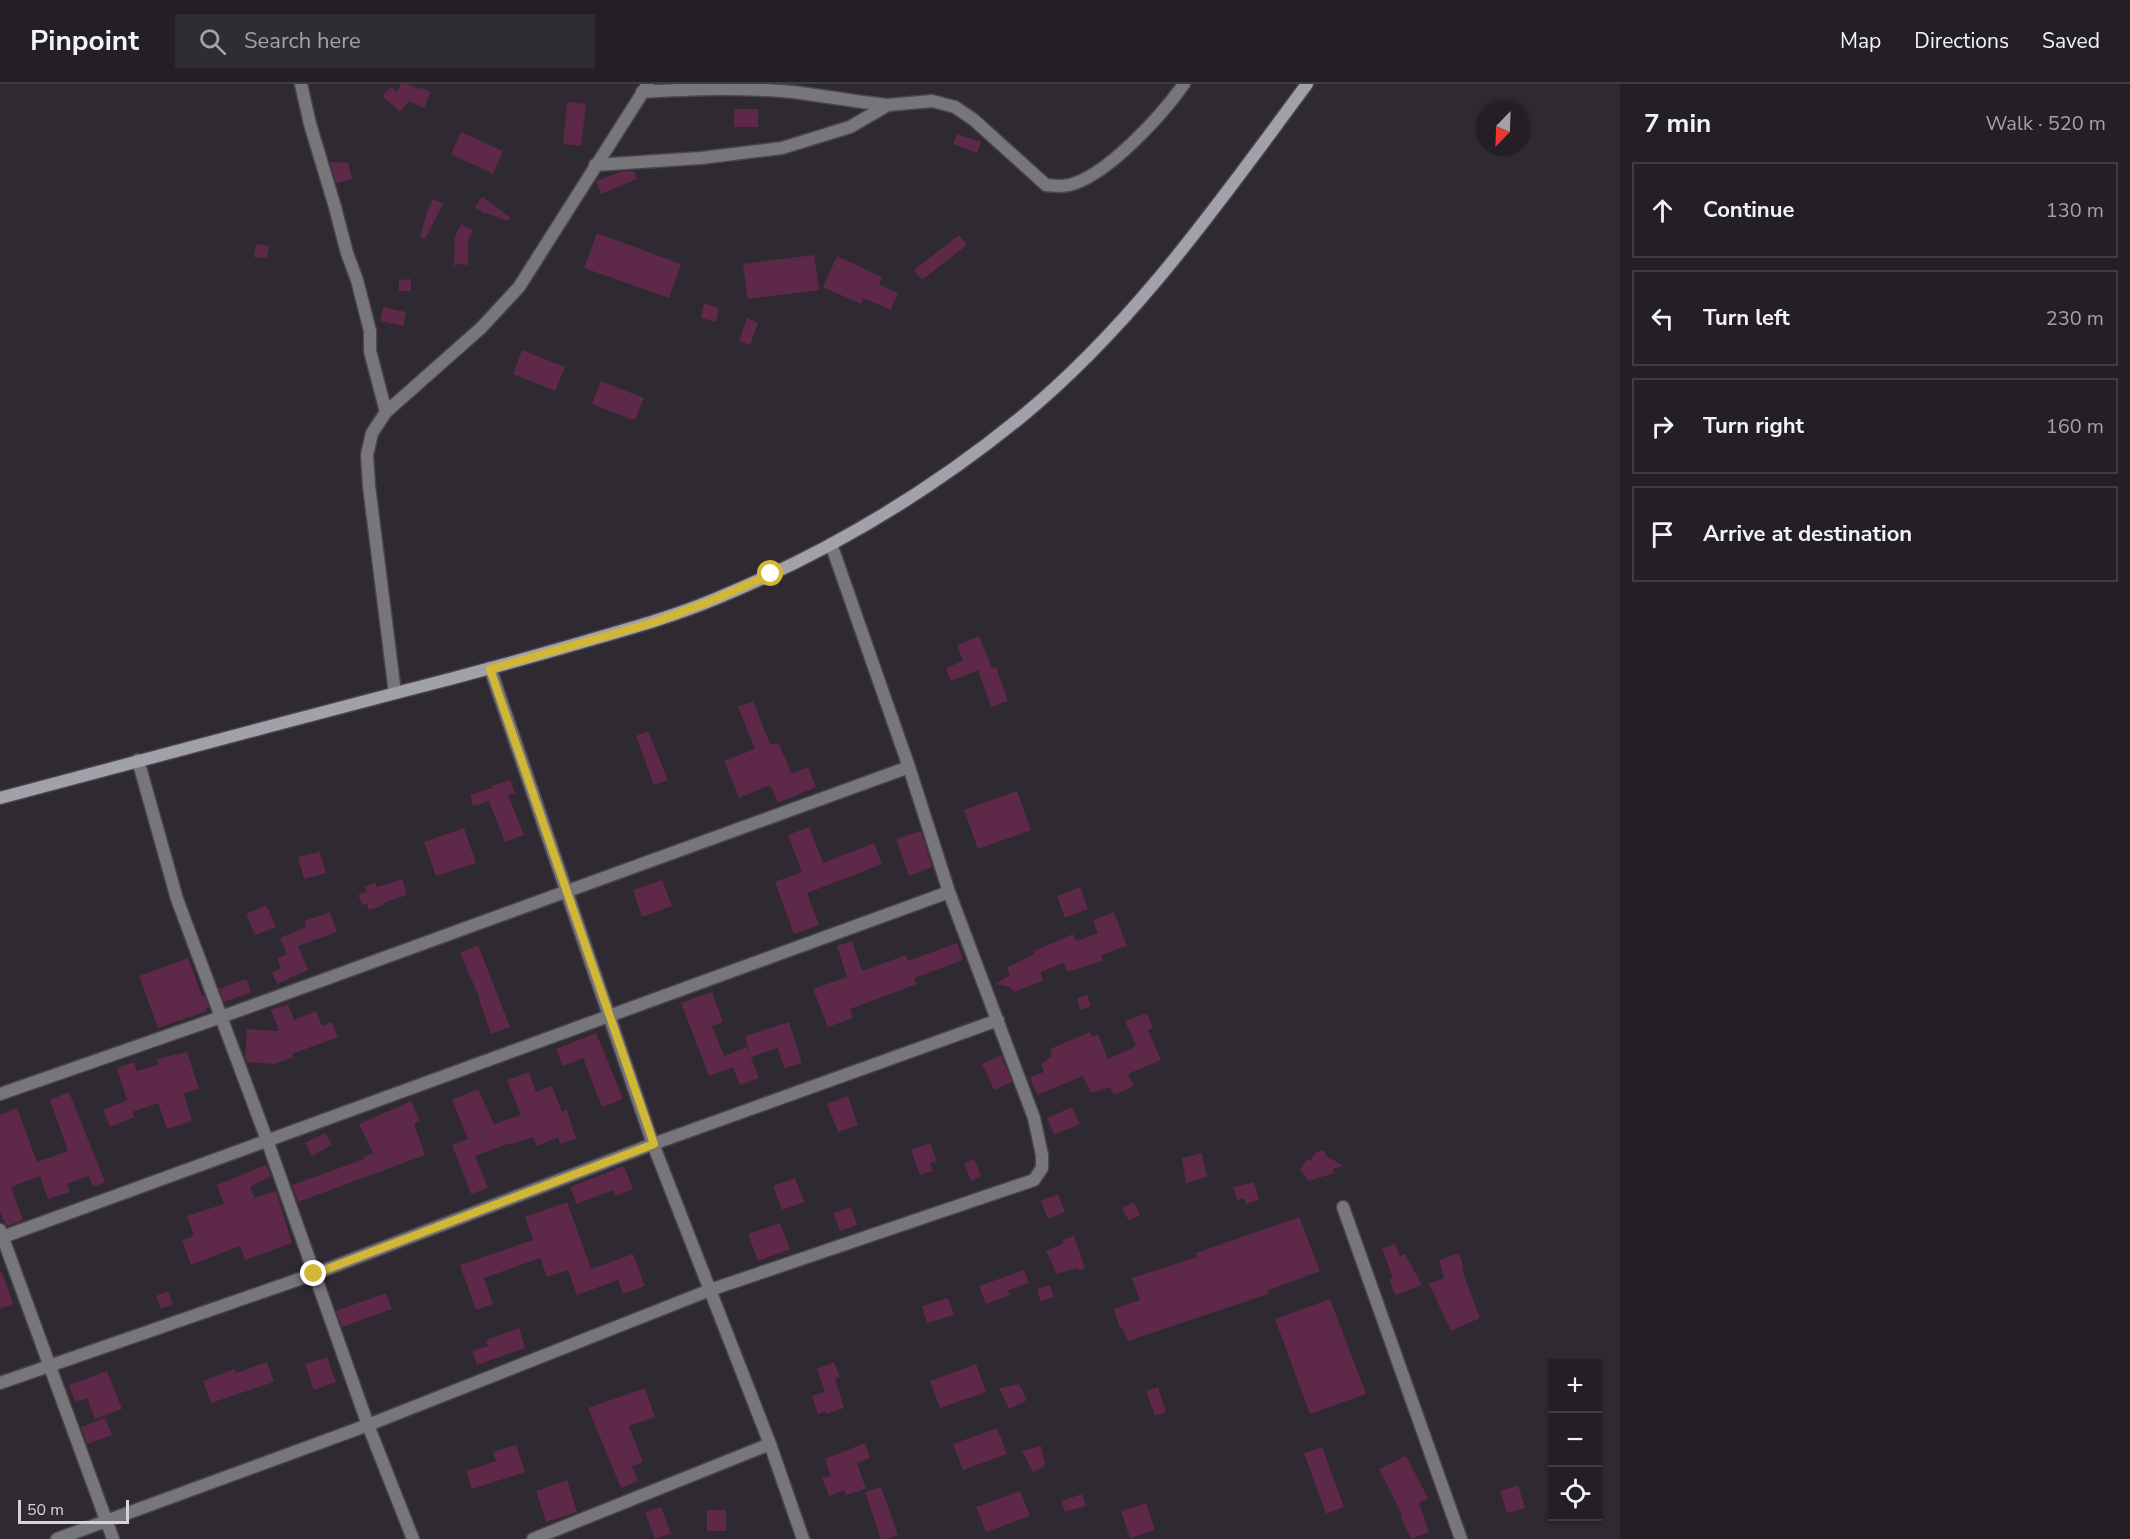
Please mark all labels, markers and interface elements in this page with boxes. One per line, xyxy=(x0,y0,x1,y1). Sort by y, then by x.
search box xyxy=(175,14,595,68)
text: Pinpoint xyxy=(30,22,139,60)
icon: search xyxy=(196,25,229,58)
text: Search here xyxy=(244,26,361,56)
text: Map xyxy=(1840,27,1881,55)
text: Directions xyxy=(1914,27,2009,55)
text: Saved xyxy=(2042,27,2100,55)
north arrow xyxy=(1476,102,1530,156)
text: 7 min xyxy=(1644,106,1711,141)
text: Walk · 520 m xyxy=(1986,110,2106,137)
icon: ahead xyxy=(1646,194,1679,227)
text: Continue xyxy=(1703,195,1794,225)
text: 130 m xyxy=(2046,197,2104,224)
icon: left xyxy=(1646,302,1679,335)
text: Turn left xyxy=(1703,303,1790,333)
text: 230 m xyxy=(2046,305,2104,332)
icon: right xyxy=(1646,410,1679,443)
text: Turn right xyxy=(1703,411,1804,441)
text: 160 m xyxy=(2046,413,2104,440)
icon: arrive xyxy=(1646,518,1679,551)
text: Arrive at destination xyxy=(1703,519,1912,549)
route start xyxy=(757,560,783,586)
route end xyxy=(300,1260,326,1286)
map controls xyxy=(1548,1359,1602,1521)
button: + xyxy=(1548,1359,1602,1413)
button: − xyxy=(1548,1413,1602,1467)
button: locate xyxy=(1548,1467,1602,1521)
scale bar xyxy=(18,1497,129,1524)
text: 50 m xyxy=(27,1499,64,1521)

